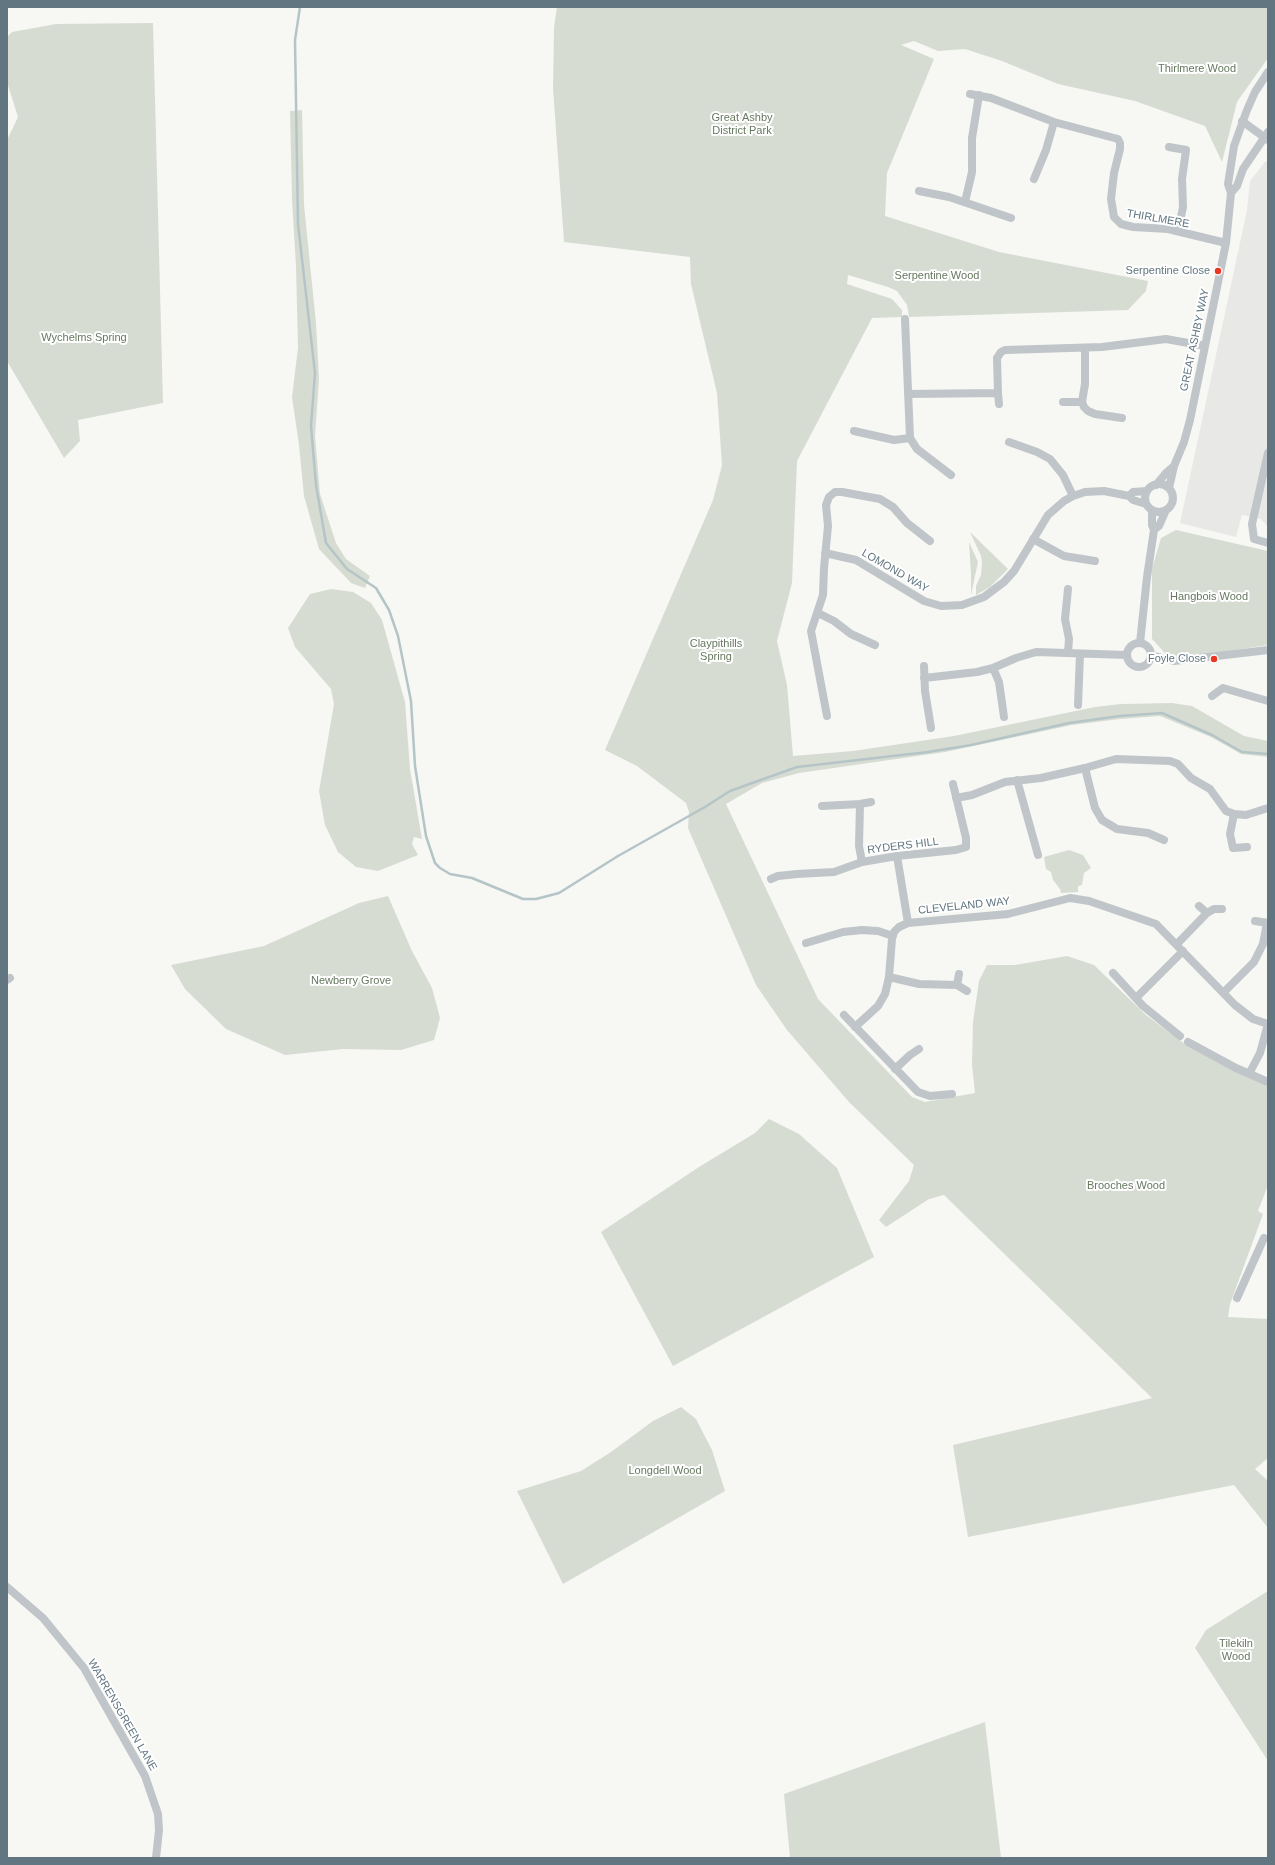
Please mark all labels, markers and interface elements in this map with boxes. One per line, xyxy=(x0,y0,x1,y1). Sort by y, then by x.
park label: Thirlmere Wood xyxy=(1158,62,1236,76)
park label: Great Ashby District Park xyxy=(711,111,773,137)
street label: THIRLMERE xyxy=(1126,207,1190,231)
place label: Serpentine Close xyxy=(1126,264,1210,278)
marker: Serpentine Close xyxy=(1213,266,1223,276)
park label: Serpentine Wood xyxy=(895,269,979,283)
street label: GREAT ASHBY WAY xyxy=(1178,288,1212,392)
park label: Wychelms Spring xyxy=(41,331,127,345)
street label: LOMOND WAY xyxy=(859,546,931,596)
park label: Hangbois Wood xyxy=(1170,590,1248,604)
park label: Claypithills Spring xyxy=(690,637,742,663)
place label: Foyle Close xyxy=(1148,652,1206,666)
marker: Foyle Close xyxy=(1209,654,1219,664)
street label: RYDERS HILL xyxy=(866,835,940,857)
street label: CLEVELAND WAY xyxy=(917,895,1011,917)
park label: Newberry Grove xyxy=(311,974,391,988)
park label: Brooches Wood xyxy=(1087,1179,1165,1193)
park label: Longdell Wood xyxy=(628,1464,702,1478)
park label: Tilekiln Wood xyxy=(1219,1637,1253,1663)
street label: WARRENSGREEN LANE xyxy=(85,1657,159,1773)

